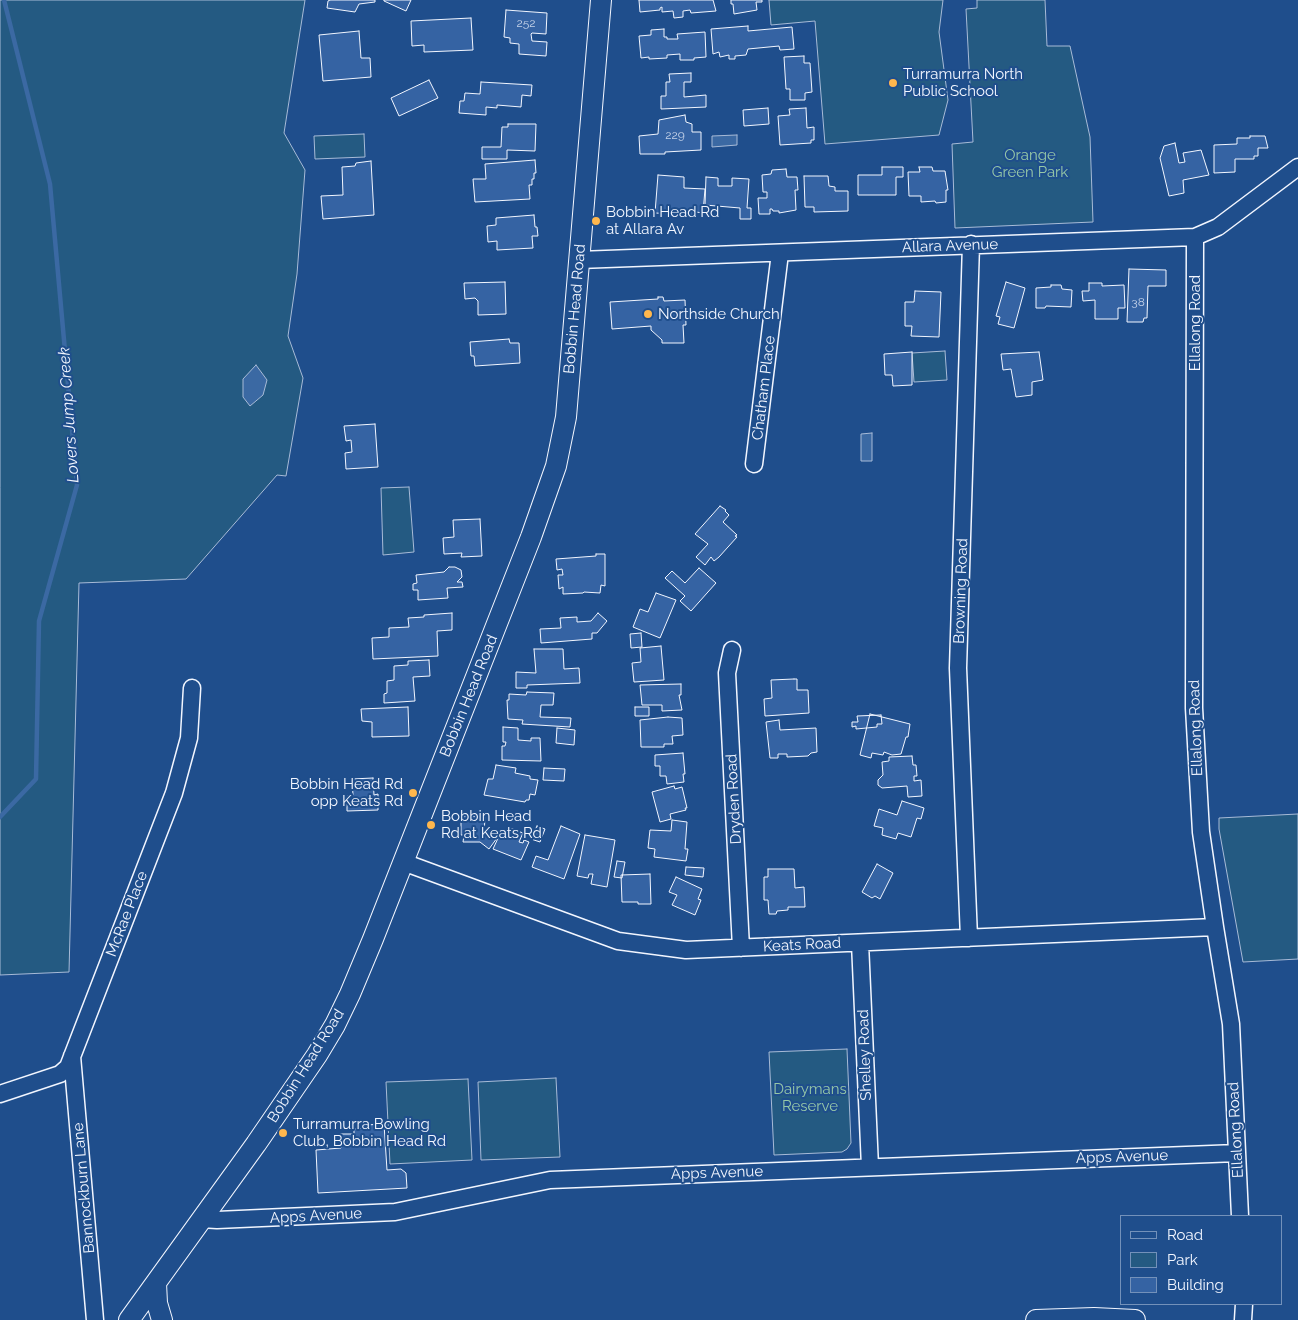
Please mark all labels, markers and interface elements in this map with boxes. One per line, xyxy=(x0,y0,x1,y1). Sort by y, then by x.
house number: 252 xyxy=(516,16,536,30)
place label: Turramurra North Public School xyxy=(903,65,1023,100)
marker: Turramurra North Public School xyxy=(887,77,899,89)
house number: 229 xyxy=(665,128,685,142)
park label: Orange Green Park xyxy=(992,146,1068,181)
place label: Bobbin Head Rd at Allara Av xyxy=(606,203,719,238)
marker: Bobbin Head Rd at Allara Av xyxy=(590,215,602,227)
street label: Allara Avenue xyxy=(902,235,998,257)
street label: Bobbin Head Road xyxy=(560,243,590,375)
street label: Ellalong Road xyxy=(1186,275,1204,371)
house number: 38 xyxy=(1131,295,1145,309)
place label: Northside Church xyxy=(658,305,780,323)
marker: Northside Church xyxy=(642,308,654,320)
street label: Chatham Place xyxy=(749,335,779,441)
water label: Lovers Jump Creek xyxy=(55,346,83,484)
street label: Browning Road xyxy=(950,538,972,644)
street label: Bobbin Head Road xyxy=(436,632,502,760)
street label: Ellalong Road xyxy=(1185,680,1207,776)
street label: Dryden Road xyxy=(723,753,745,845)
place label: Bobbin Head Rd opp Keats Rd xyxy=(290,775,403,810)
marker: Bobbin Head Rd opp Keats Rd xyxy=(407,787,419,799)
place label: Bobbin Head Rd at Keats Rd xyxy=(441,807,542,842)
marker: Bobbin Head Rd at Keats Rd xyxy=(425,819,437,831)
street label: McRae Place xyxy=(102,869,152,959)
street label: Keats Road xyxy=(762,934,842,956)
street label: Bobbin Head Road xyxy=(264,1006,348,1126)
street label: Shelley Road xyxy=(854,1009,876,1101)
park label: Dairymans Reserve xyxy=(773,1080,847,1115)
street label: Ellalong Road xyxy=(1224,1081,1248,1179)
place label: Turramurra Bowling Club, Bobbin Head Rd xyxy=(293,1115,446,1150)
street label: Bannockburn Lane xyxy=(69,1122,99,1254)
marker: Turramurra Bowling Club, Bobbin Head Rd xyxy=(277,1127,289,1139)
street label: Apps Avenue xyxy=(1076,1146,1168,1168)
street label: Apps Avenue xyxy=(671,1162,763,1184)
street label: Apps Avenue xyxy=(269,1205,363,1227)
legend xyxy=(1120,1215,1283,1305)
text: Road xyxy=(1167,1226,1203,1244)
text: Park xyxy=(1167,1251,1198,1269)
text: Building xyxy=(1167,1276,1224,1294)

